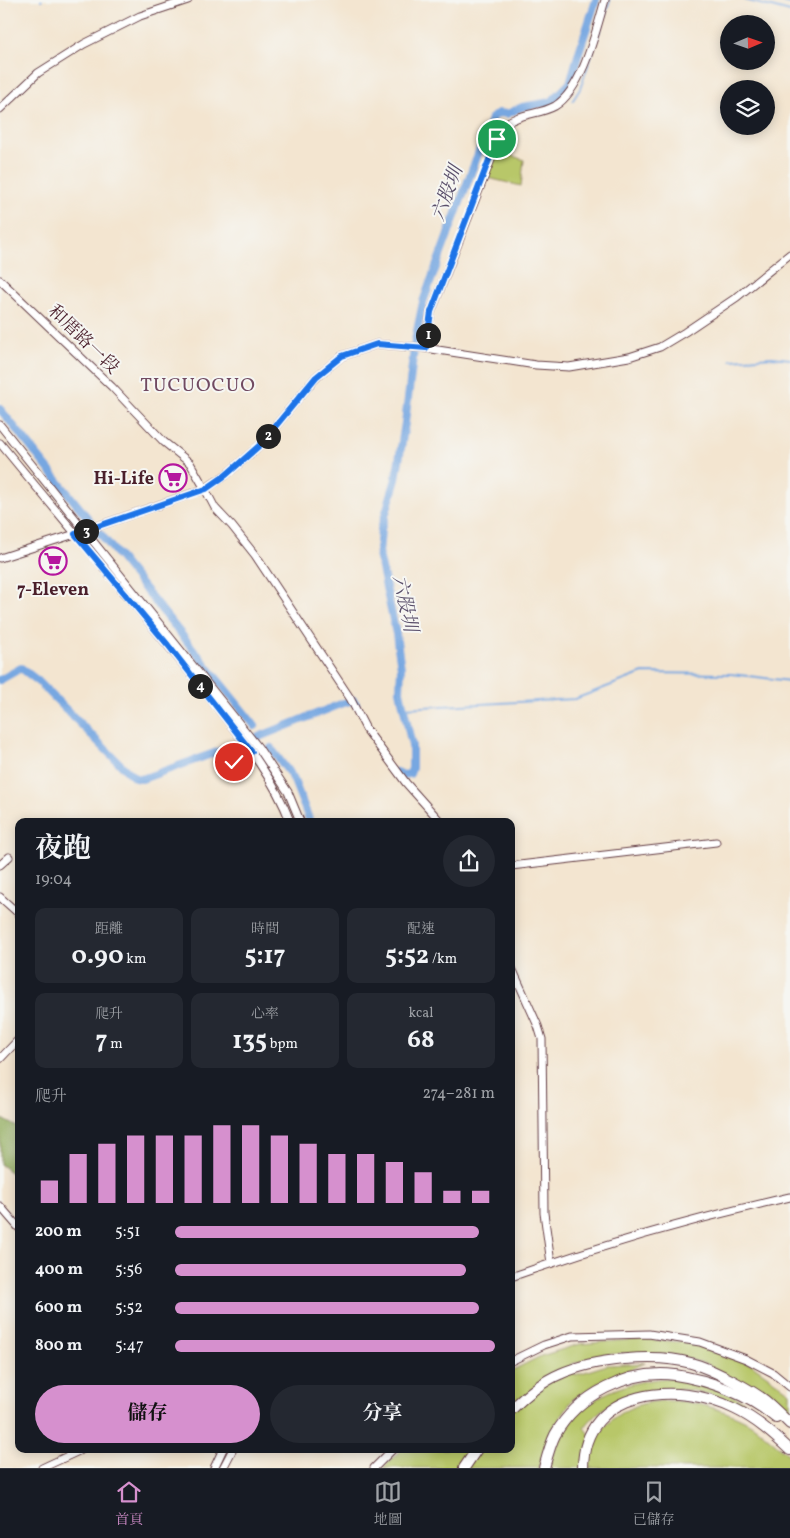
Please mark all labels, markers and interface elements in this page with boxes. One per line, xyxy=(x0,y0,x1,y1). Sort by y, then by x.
north arrow xyxy=(720,15,775,70)
map controls xyxy=(720,15,775,135)
button: layers xyxy=(720,80,775,135)
pin xyxy=(476,118,518,160)
icon: arrive xyxy=(483,125,511,153)
water label: 六股圳 xyxy=(426,160,471,225)
street label: 和厝路一段 xyxy=(42,300,124,380)
pin: 1 xyxy=(416,322,440,348)
text: 1 xyxy=(426,326,431,345)
district label: TUCUOCUO xyxy=(140,372,256,400)
pin: 2 xyxy=(256,424,280,448)
text: 2 xyxy=(265,427,272,446)
supermarket icon: Hi-Life xyxy=(158,463,188,493)
place label: Hi-Life xyxy=(93,467,154,492)
pin: 3 xyxy=(74,518,98,544)
text: 3 xyxy=(83,522,90,541)
supermarket icon: 7-Eleven xyxy=(38,546,68,576)
water label: 六股圳 xyxy=(385,573,423,637)
place label: 7-Eleven xyxy=(17,578,89,603)
pin: 4 xyxy=(188,674,212,698)
text: 4 xyxy=(196,677,205,696)
pin xyxy=(213,741,255,783)
icon: check xyxy=(220,748,248,776)
text: 夜跑 xyxy=(35,830,91,869)
button: share xyxy=(443,835,495,887)
text: 19:04 xyxy=(35,869,72,891)
text: 距離 xyxy=(95,920,123,939)
text: 時間 xyxy=(251,920,279,939)
text: 配速 xyxy=(407,920,435,939)
text: 0.90 xyxy=(72,939,124,974)
text: 5:17 xyxy=(244,939,286,974)
text: 5:52 xyxy=(385,939,429,974)
text: km xyxy=(124,950,146,969)
text: /km xyxy=(429,950,457,969)
text: kcal xyxy=(409,1004,433,1023)
text: 爬升 xyxy=(95,1005,123,1024)
text: 心率 xyxy=(251,1005,279,1024)
text: 68 xyxy=(407,1023,435,1058)
text: 7 xyxy=(95,1024,107,1059)
text: 135 xyxy=(232,1024,267,1059)
text: m xyxy=(107,1035,123,1054)
text: bpm xyxy=(267,1035,298,1054)
text: 274–281 m xyxy=(422,1083,495,1105)
text: 爬升 xyxy=(35,1086,67,1108)
text: 200 m xyxy=(35,1221,82,1243)
text: 5:51 xyxy=(115,1221,140,1243)
text: 400 m xyxy=(35,1259,83,1281)
text: 5:56 xyxy=(115,1259,142,1281)
text: 600 m xyxy=(35,1297,82,1319)
text: 5:52 xyxy=(115,1297,143,1319)
text: 800 m xyxy=(35,1335,82,1357)
text: 5:47 xyxy=(115,1335,144,1357)
button: 儲存 xyxy=(35,1385,260,1443)
button: 分享 xyxy=(270,1385,495,1443)
tab: 首頁 xyxy=(115,1478,143,1530)
tab: 地圖 xyxy=(374,1478,402,1530)
tab: 已儲存 xyxy=(633,1478,675,1530)

